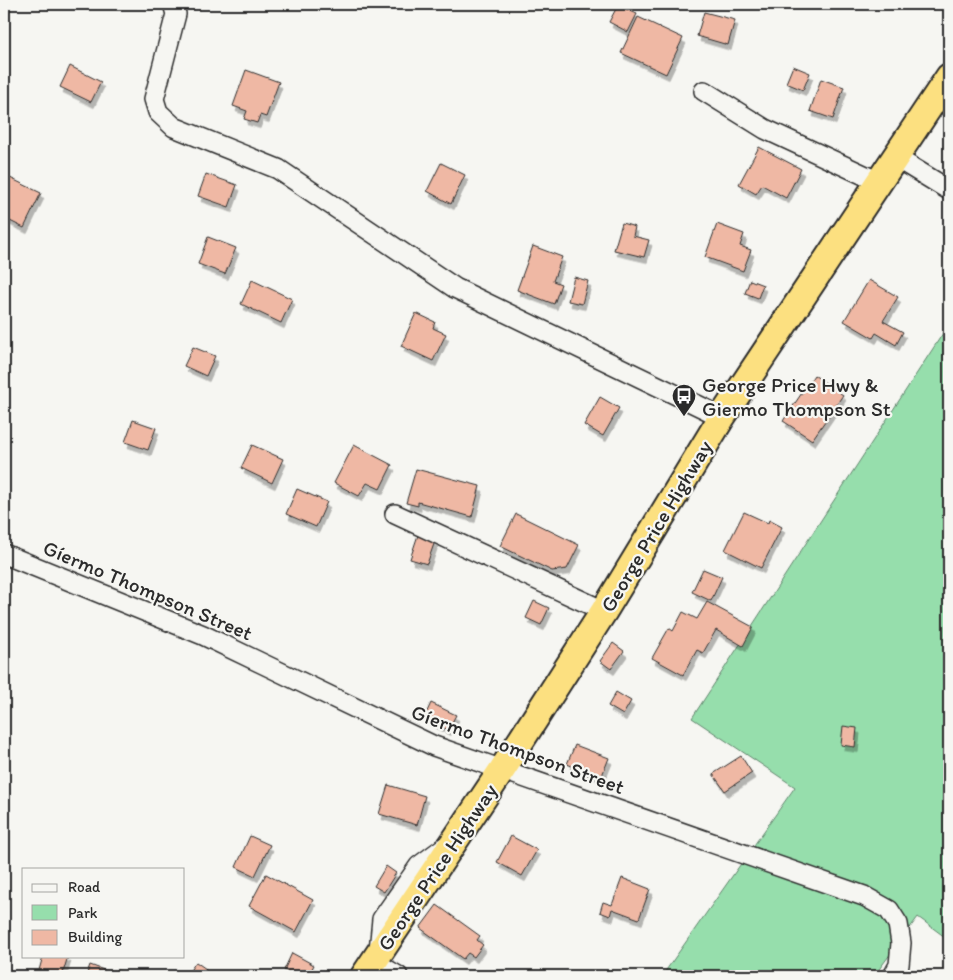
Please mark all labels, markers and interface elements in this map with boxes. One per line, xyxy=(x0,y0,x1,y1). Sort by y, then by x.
place label: George Price Hwy & Giermo Thompson St xyxy=(702,372,891,421)
bus stop icon: George Price Hwy & Giermo Thompson St xyxy=(671,383,697,417)
street label: George Price Highway xyxy=(595,435,717,616)
street label: Gíermo Thompson Street xyxy=(40,535,257,645)
street label: Gíermo Thompson Street xyxy=(408,699,628,799)
street label: George Price Highway xyxy=(372,779,502,955)
legend xyxy=(22,868,185,958)
text: Road xyxy=(68,878,101,896)
text: Park xyxy=(68,904,98,922)
text: Building xyxy=(68,928,122,946)

